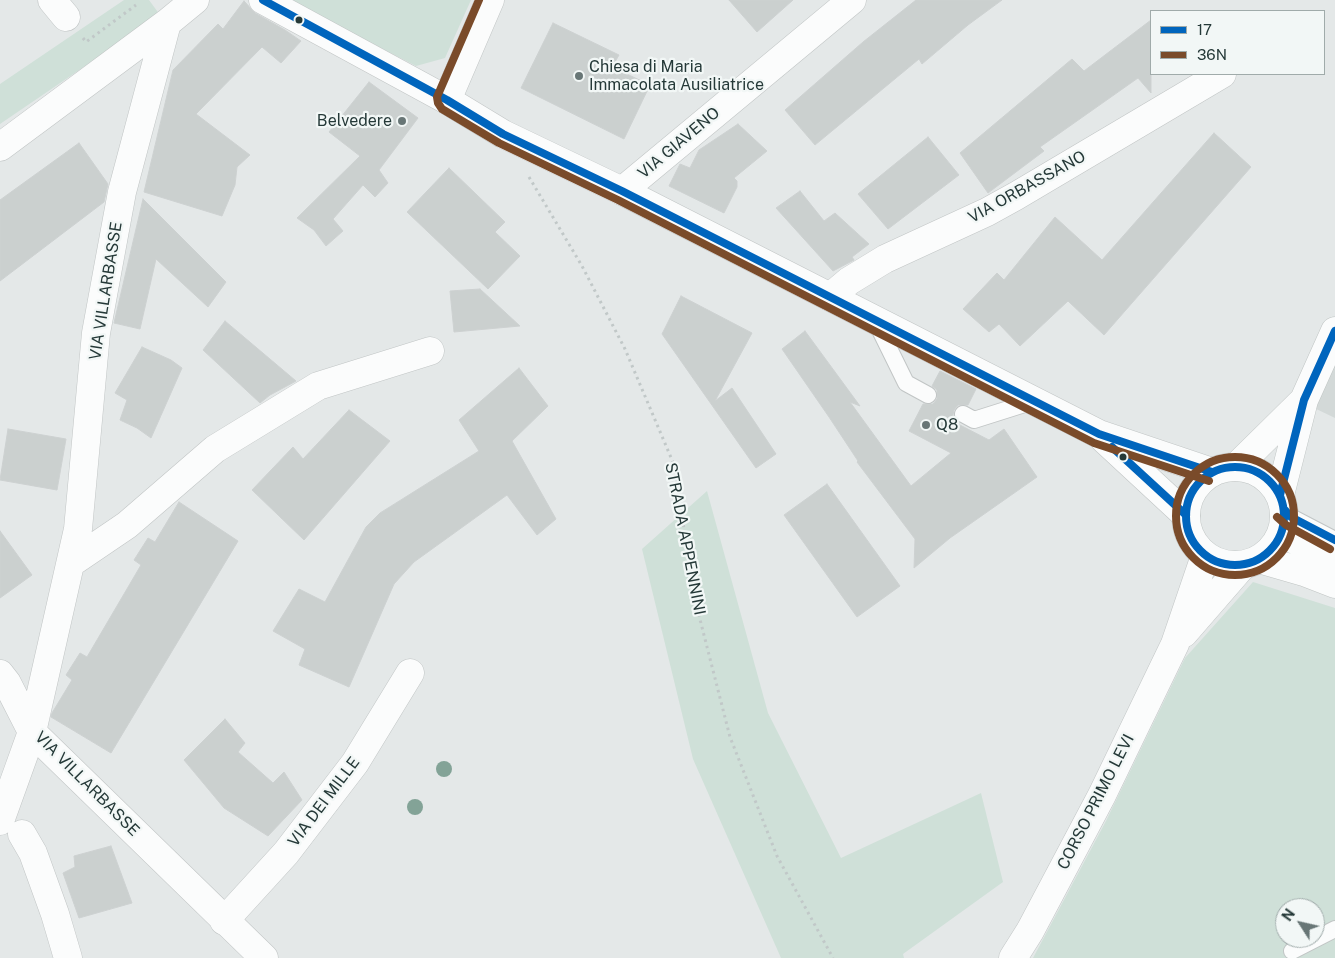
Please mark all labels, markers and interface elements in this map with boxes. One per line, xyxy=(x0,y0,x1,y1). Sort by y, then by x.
legend xyxy=(1150,10,1325,75)
unlabelled marker xyxy=(294,15,304,25)
text: 17 xyxy=(1197,21,1212,38)
text: 36N xyxy=(1197,46,1227,63)
place label: Chiesa di Maria Immacolata Ausiliatrice xyxy=(589,57,764,95)
marker: Chiesa di Maria Immacolata Ausiliatrice xyxy=(573,70,585,82)
street label: VIA GIAVENO xyxy=(634,103,724,183)
place label: Belvedere xyxy=(317,111,392,131)
marker: Belvedere xyxy=(396,115,408,127)
street label: VIA ORBASSANO xyxy=(965,147,1089,227)
street label: VIA VILLARBASSE xyxy=(86,220,126,362)
place label: Q8 xyxy=(936,415,958,435)
marker: Q8 xyxy=(920,419,932,431)
unlabelled marker xyxy=(1118,452,1128,462)
street label: STRADA APPENNINI xyxy=(661,461,709,617)
street label: VIA VILLARBASSE xyxy=(31,728,143,840)
street label: CORSO PRIMO LEVI xyxy=(1054,731,1138,873)
street label: VIA DEI MILLE xyxy=(284,753,364,851)
north arrow xyxy=(1275,898,1325,948)
text: N xyxy=(1279,906,1298,924)

